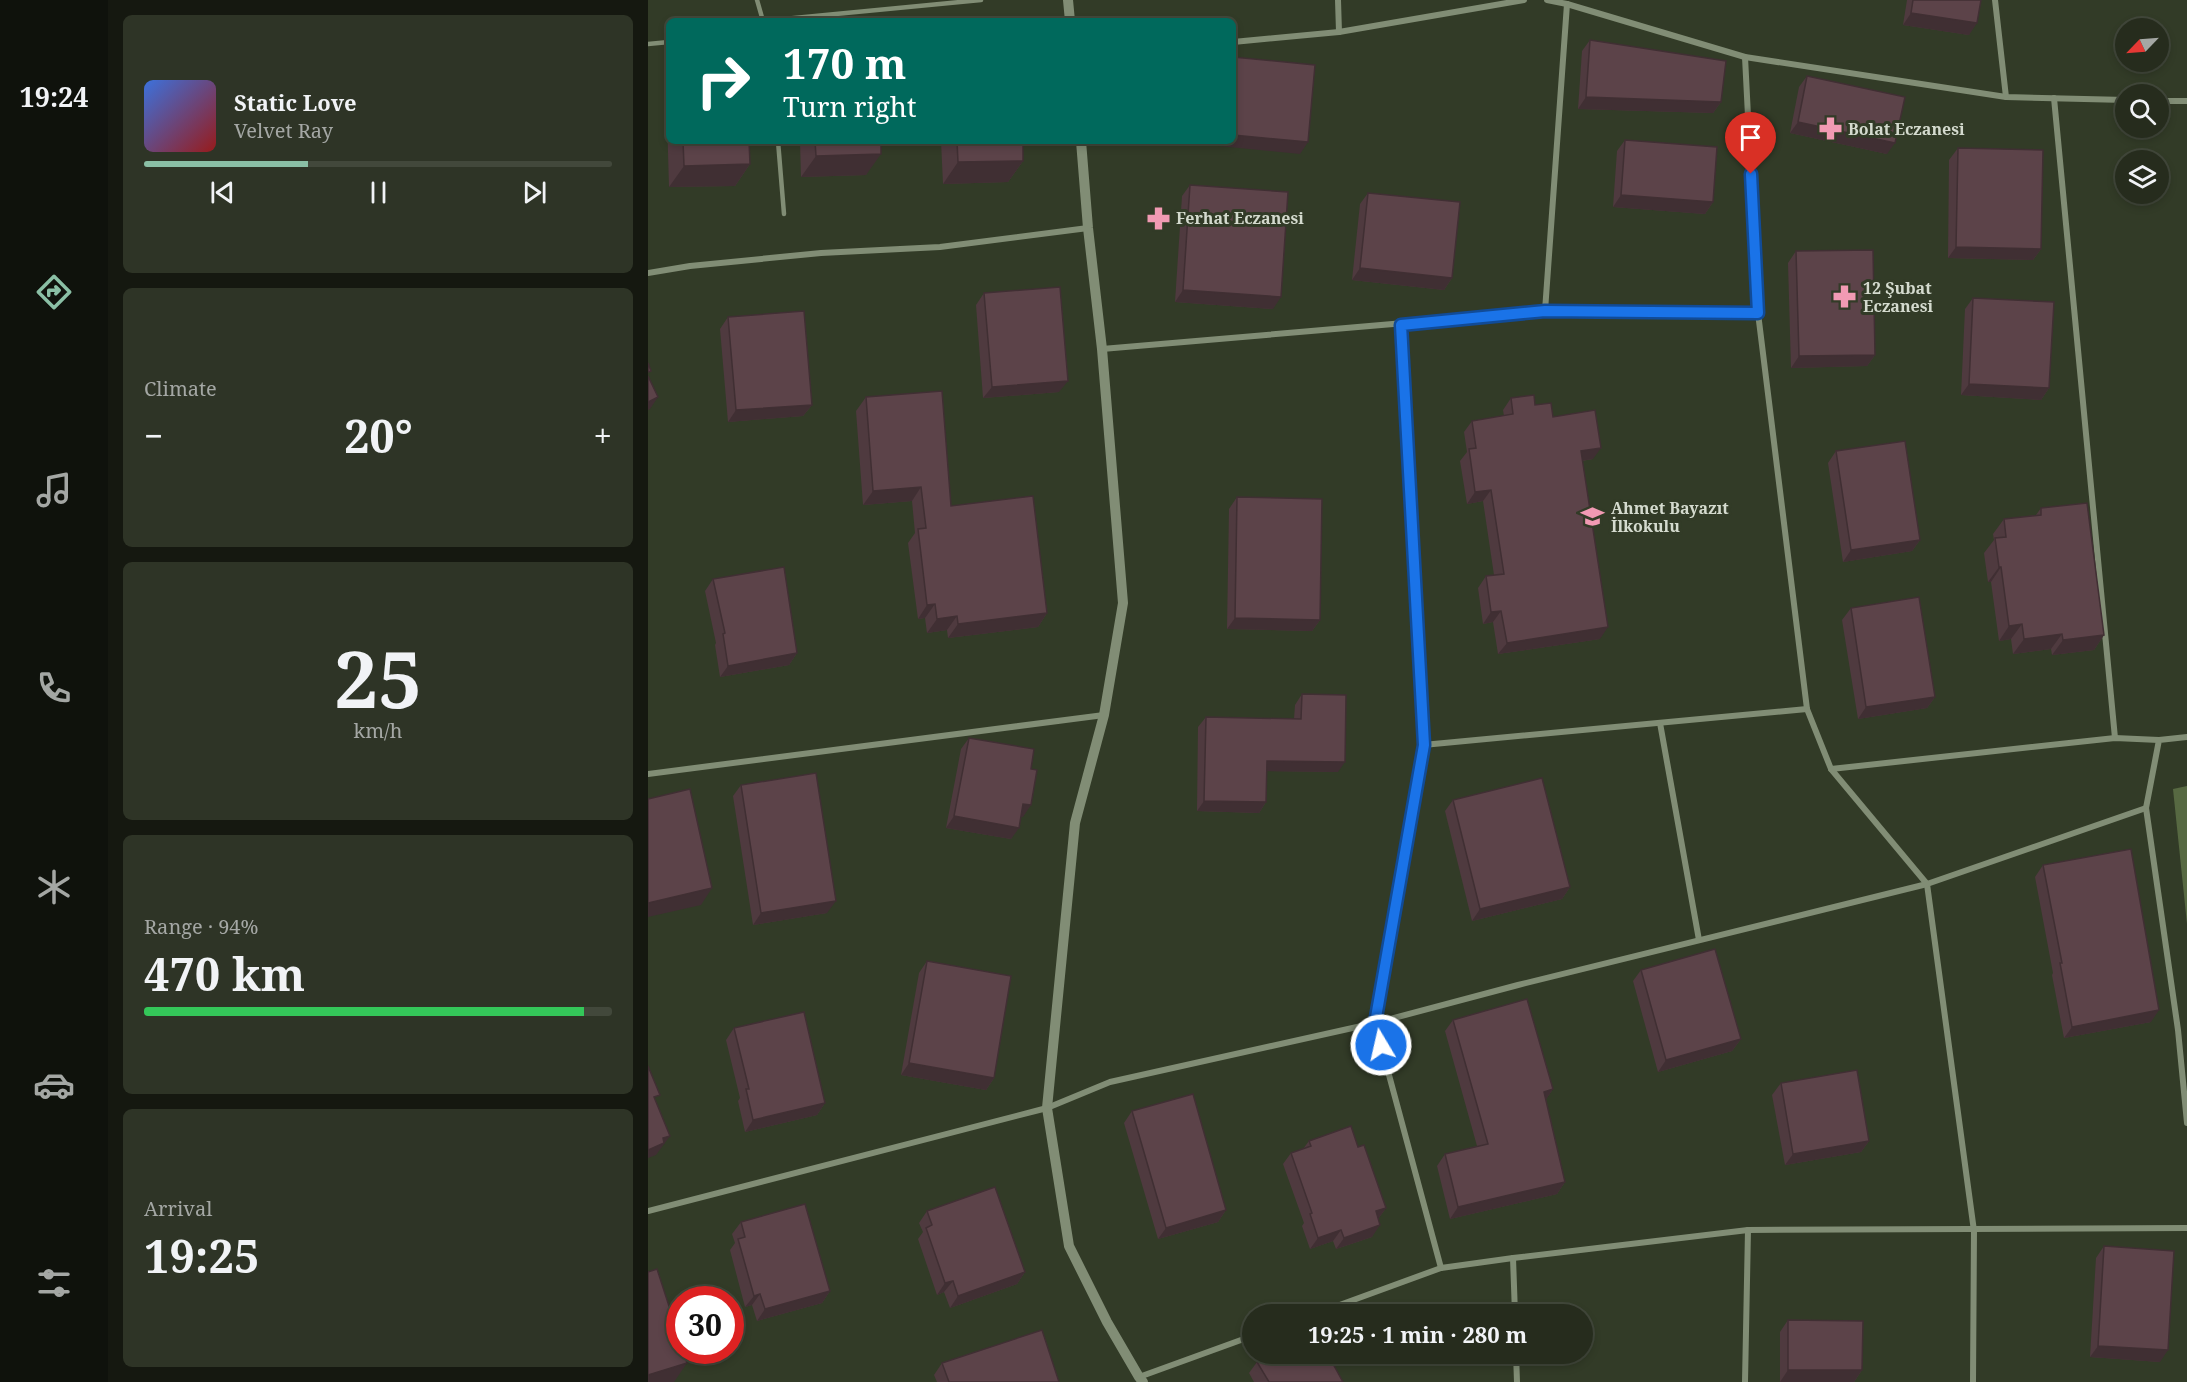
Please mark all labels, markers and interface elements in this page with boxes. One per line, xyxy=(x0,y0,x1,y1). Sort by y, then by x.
north arrow xyxy=(2115,18,2169,72)
map controls xyxy=(2115,18,2169,204)
text: 170 m xyxy=(783,34,907,91)
icon: right xyxy=(684,42,762,120)
text: 19:24 xyxy=(19,78,89,115)
button: search xyxy=(2115,84,2169,138)
text: Static Love xyxy=(234,87,357,117)
text: Turn right xyxy=(783,88,916,125)
pin xyxy=(1725,112,1776,174)
pharmacy icon: Bolat Eczanesi xyxy=(1817,116,1843,142)
text: Velvet Ray xyxy=(234,117,333,144)
place label: Bolat Eczanesi xyxy=(1848,118,1965,140)
icon: arrive xyxy=(1734,121,1767,154)
button: layers xyxy=(2115,150,2169,204)
icon: previous xyxy=(206,176,239,209)
icon: pause xyxy=(362,176,395,209)
icon: next xyxy=(518,176,551,209)
pharmacy icon: Ferhat Eczanesi xyxy=(1145,205,1171,231)
place label: Ferhat Eczanesi xyxy=(1176,207,1304,229)
icon: directions xyxy=(33,271,75,313)
place label: 12 Şubat Eczanesi xyxy=(1863,277,1933,317)
pharmacy icon: 12 Şubat Eczanesi xyxy=(1832,284,1858,310)
text: Climate xyxy=(144,375,217,402)
text: 20° xyxy=(344,405,413,466)
text: − xyxy=(144,413,163,458)
text: + xyxy=(594,413,612,458)
icon: music xyxy=(33,469,75,511)
place label: Ahmet Bayazıt İlkokulu xyxy=(1611,497,1729,537)
school or university icon: Ahmet Bayazıt İlkokulu xyxy=(1580,504,1606,530)
text: 25 xyxy=(334,625,422,731)
icon: phone xyxy=(33,667,75,709)
text: km/h xyxy=(353,717,403,744)
icon: climate xyxy=(33,866,75,908)
text: Range · 94% xyxy=(144,913,258,940)
text: 470 km xyxy=(144,943,305,1004)
position arrow xyxy=(1349,1013,1413,1077)
icon: car xyxy=(33,1064,75,1106)
text: Arrival xyxy=(144,1195,212,1222)
text: 19:25 xyxy=(144,1225,259,1286)
icon: filters xyxy=(33,1262,75,1304)
speed limit sign: 30 xyxy=(666,1286,744,1364)
text: 19:25 · 1 min · 280 m xyxy=(1308,1319,1527,1349)

